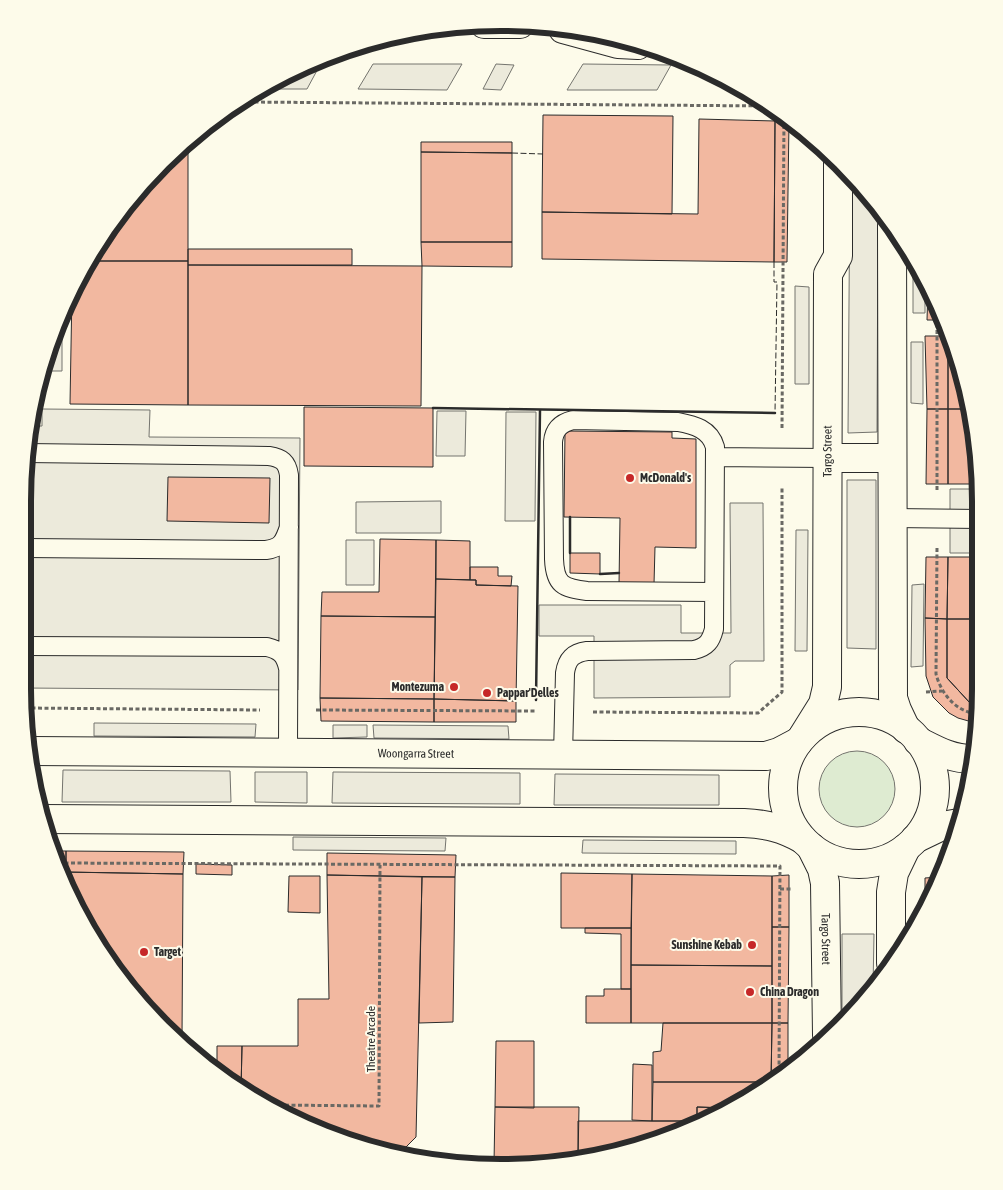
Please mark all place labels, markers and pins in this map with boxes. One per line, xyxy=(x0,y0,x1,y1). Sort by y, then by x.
place label: McDonald's xyxy=(640,471,692,485)
marker: McDonald's xyxy=(624,472,636,484)
place label: Montezuma xyxy=(391,680,444,694)
marker: Montezuma xyxy=(448,681,460,693)
place label: Pappar'Delles xyxy=(497,686,560,700)
marker: Pappar'Delles xyxy=(481,687,493,699)
place label: Sunshine Kebab xyxy=(672,938,742,952)
marker: Sunshine Kebab xyxy=(746,939,758,951)
place label: Target xyxy=(154,945,182,959)
marker: Target xyxy=(138,946,150,958)
place label: China Dragon xyxy=(760,985,819,999)
marker: China Dragon xyxy=(744,986,756,998)

